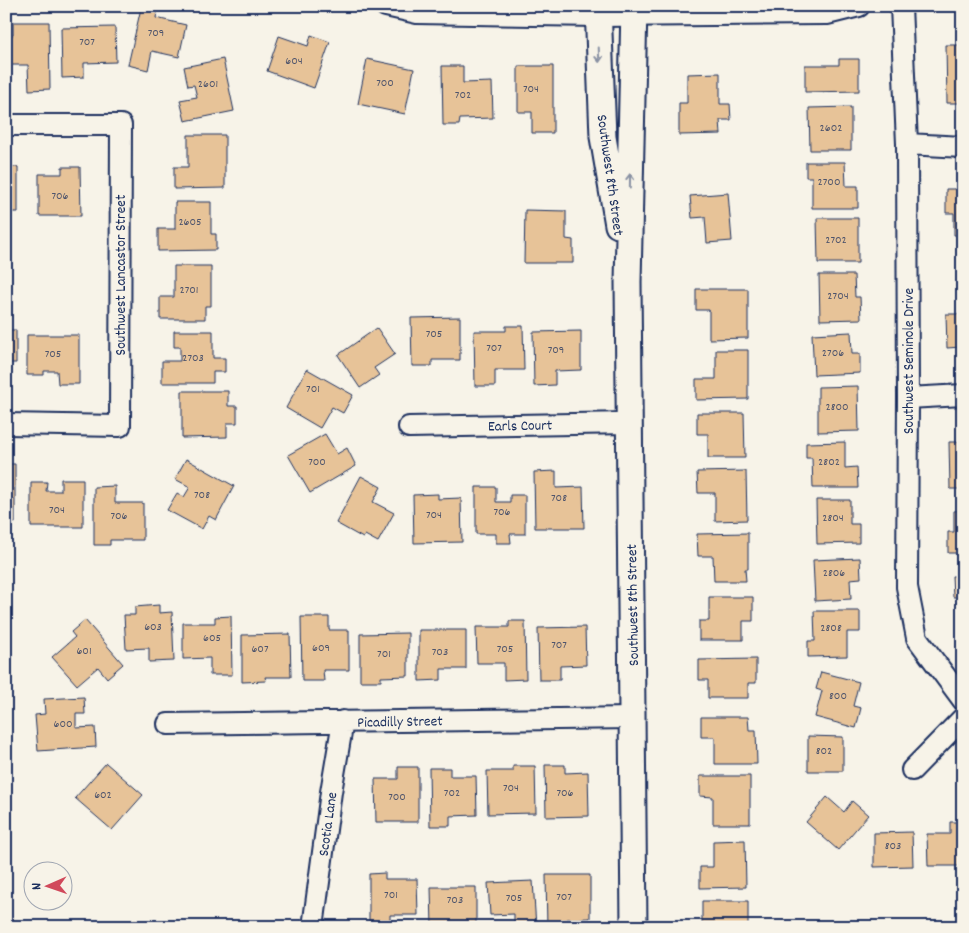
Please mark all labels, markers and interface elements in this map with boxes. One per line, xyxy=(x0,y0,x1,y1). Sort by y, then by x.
house number: 709 xyxy=(148,25,164,42)
house number: 707 xyxy=(79,34,95,51)
one-way arrow xyxy=(595,47,604,63)
house number: 604 xyxy=(285,53,303,70)
house number: 700 xyxy=(376,75,394,92)
house number: 2601 xyxy=(198,76,218,93)
house number: 704 xyxy=(523,81,539,98)
house number: 702 xyxy=(455,87,471,104)
street label: Southwest 8th Street xyxy=(590,113,628,238)
house number: 2602 xyxy=(820,120,842,137)
one-way arrow xyxy=(626,173,635,189)
house number: 2700 xyxy=(818,174,840,191)
house number: 706 xyxy=(51,188,69,205)
street label: Southwest Lancastor Street xyxy=(111,194,133,355)
house number: 2605 xyxy=(178,214,202,231)
house number: 2702 xyxy=(825,232,847,249)
house number: 2701 xyxy=(179,282,199,299)
house number: 2704 xyxy=(827,288,849,305)
street label: Southwest Seminole Drive xyxy=(899,288,921,434)
house number: 705 xyxy=(426,326,442,343)
house number: 707 xyxy=(486,340,502,357)
house number: 709 xyxy=(548,342,564,359)
house number: 2706 xyxy=(822,345,844,362)
house number: 705 xyxy=(45,346,61,363)
house number: 2703 xyxy=(182,350,204,367)
house number: 701 xyxy=(306,381,320,398)
house number: 2800 xyxy=(825,399,849,416)
street label: Earls Court xyxy=(488,415,553,439)
house number: 700 xyxy=(308,454,326,471)
house number: 2802 xyxy=(818,454,840,471)
house number: 708 xyxy=(194,487,210,504)
house number: 708 xyxy=(551,490,567,507)
house number: 704 xyxy=(49,502,65,519)
house number: 706 xyxy=(493,504,511,521)
house number: 704 xyxy=(426,507,442,524)
house number: 706 xyxy=(110,508,128,525)
house number: 2804 xyxy=(822,510,844,527)
street label: Southwest 8th Street xyxy=(622,543,646,666)
house number: 2806 xyxy=(823,565,845,582)
house number: 603 xyxy=(144,619,162,636)
house number: 2808 xyxy=(820,620,842,637)
house number: 605 xyxy=(203,630,221,647)
house number: 707 xyxy=(551,637,567,654)
house number: 609 xyxy=(312,640,330,657)
house number: 607 xyxy=(251,641,269,658)
house number: 705 xyxy=(497,641,513,658)
house number: 601 xyxy=(76,643,92,660)
house number: 703 xyxy=(432,644,448,661)
house number: 701 xyxy=(377,646,391,663)
house number: 800 xyxy=(829,688,847,705)
street label: Picadilly Street xyxy=(357,711,443,735)
house number: 600 xyxy=(54,716,72,733)
house number: 802 xyxy=(816,743,832,760)
house number: 704 xyxy=(503,780,519,797)
house number: 702 xyxy=(444,785,460,802)
house number: 706 xyxy=(556,785,574,802)
house number: 602 xyxy=(94,787,112,804)
house number: 700 xyxy=(388,789,406,806)
street label: Scotia Lane xyxy=(314,790,344,858)
house number: 803 xyxy=(885,838,901,855)
north arrow xyxy=(22,860,72,910)
text: N xyxy=(27,882,47,890)
house number: 701 xyxy=(384,887,398,904)
house number: 707 xyxy=(556,889,572,906)
house number: 705 xyxy=(506,890,522,907)
house number: 703 xyxy=(447,892,463,909)

